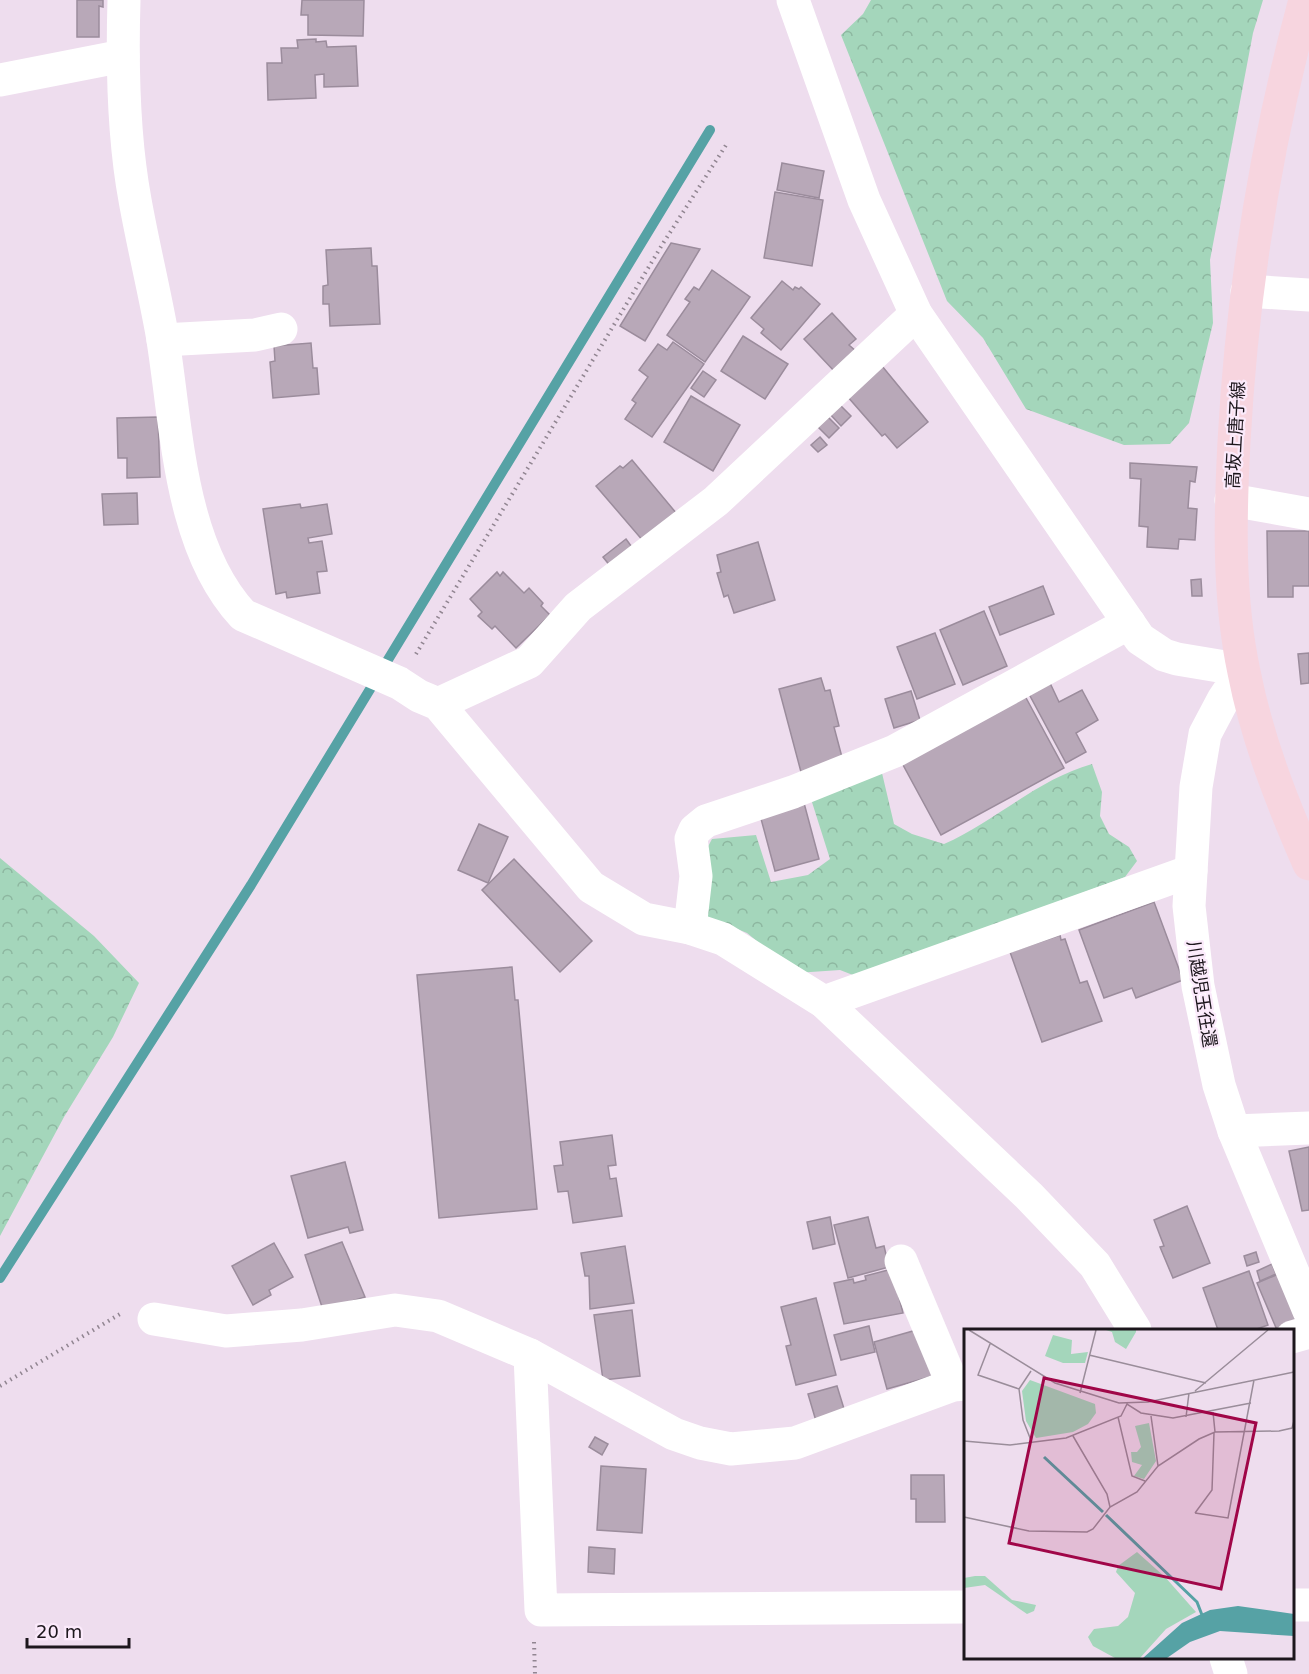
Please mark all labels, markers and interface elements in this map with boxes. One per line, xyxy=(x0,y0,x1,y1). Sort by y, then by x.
street label: 高坂上唐子線 xyxy=(1222,381,1248,489)
street label: 川越児玉往還 xyxy=(1183,939,1221,1049)
inset map xyxy=(964,1329,1294,1659)
scale bar xyxy=(27,1611,129,1649)
text: 20 m xyxy=(36,1621,82,1642)

